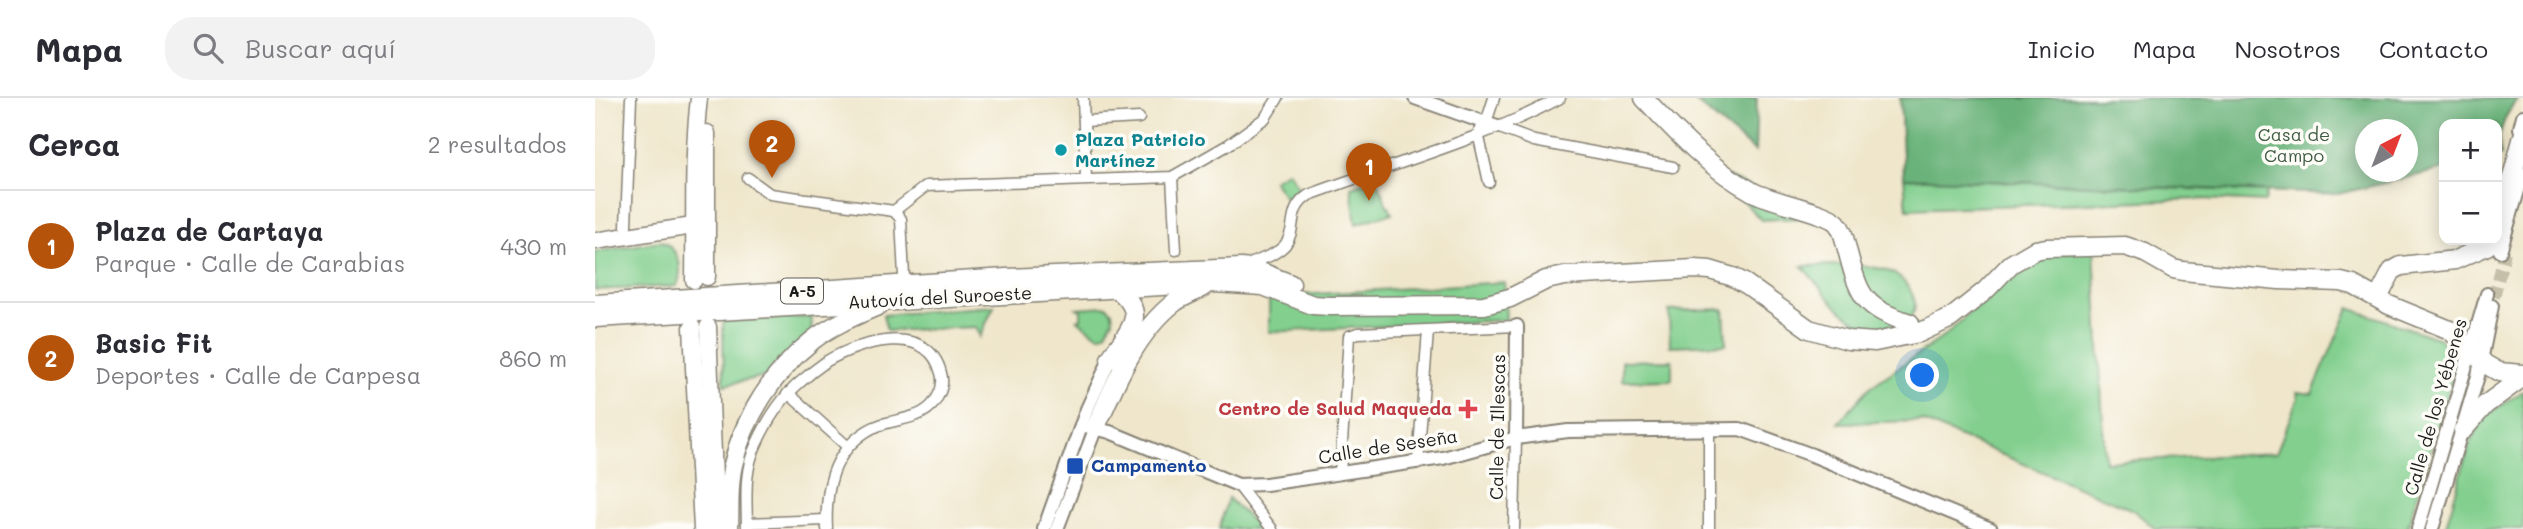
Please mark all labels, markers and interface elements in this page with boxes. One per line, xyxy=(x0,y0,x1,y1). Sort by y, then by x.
search box xyxy=(165,17,655,80)
text: Mapa xyxy=(35,27,123,70)
icon: search xyxy=(189,29,227,67)
text: Buscar aquí xyxy=(245,31,396,65)
text: Inicio xyxy=(2028,33,2095,64)
text: Mapa xyxy=(2133,33,2197,64)
text: Nosotros xyxy=(2235,33,2341,64)
text: Contacto xyxy=(2379,33,2488,64)
north arrow xyxy=(2355,119,2418,182)
map controls xyxy=(2439,119,2502,245)
button: + xyxy=(2439,119,2502,182)
pin: 2 xyxy=(749,120,795,178)
park label: Casa de Campo xyxy=(2258,122,2330,167)
text: Cerca xyxy=(28,124,120,164)
place label: Plaza Patricio Martínez xyxy=(1075,127,1206,172)
text: 2 resultados xyxy=(428,129,567,159)
marker: Plaza Patricio Martínez xyxy=(1053,142,1069,158)
pin: 1 xyxy=(1346,143,1392,201)
button: − xyxy=(2439,182,2502,245)
text: Plaza de Cartaya xyxy=(95,214,323,248)
text: 1 xyxy=(46,231,56,261)
text: 430 m xyxy=(500,231,567,261)
text: Parque · Calle de Carabias xyxy=(95,248,405,278)
road number: A-5 xyxy=(781,279,823,304)
street label: Autovía del Suroeste xyxy=(847,280,1033,314)
street label: Calle de los Yébenes xyxy=(2398,315,2472,498)
text: Basic Fit xyxy=(95,326,212,360)
text: 2 xyxy=(45,343,57,373)
text: 860 m xyxy=(499,343,567,373)
street label: Calle de Illescas xyxy=(1484,354,1510,500)
your location xyxy=(1905,358,1939,392)
text: Deportes · Calle de Carpesa xyxy=(95,360,421,390)
place label: Centro de Salud Maqueda xyxy=(1218,396,1452,420)
marker: Centro de Salud Maqueda xyxy=(1458,399,1478,419)
street label: Calle de Seseña xyxy=(1316,423,1459,469)
place label: Campamento xyxy=(1091,453,1206,477)
marker: Campamento xyxy=(1065,456,1085,476)

